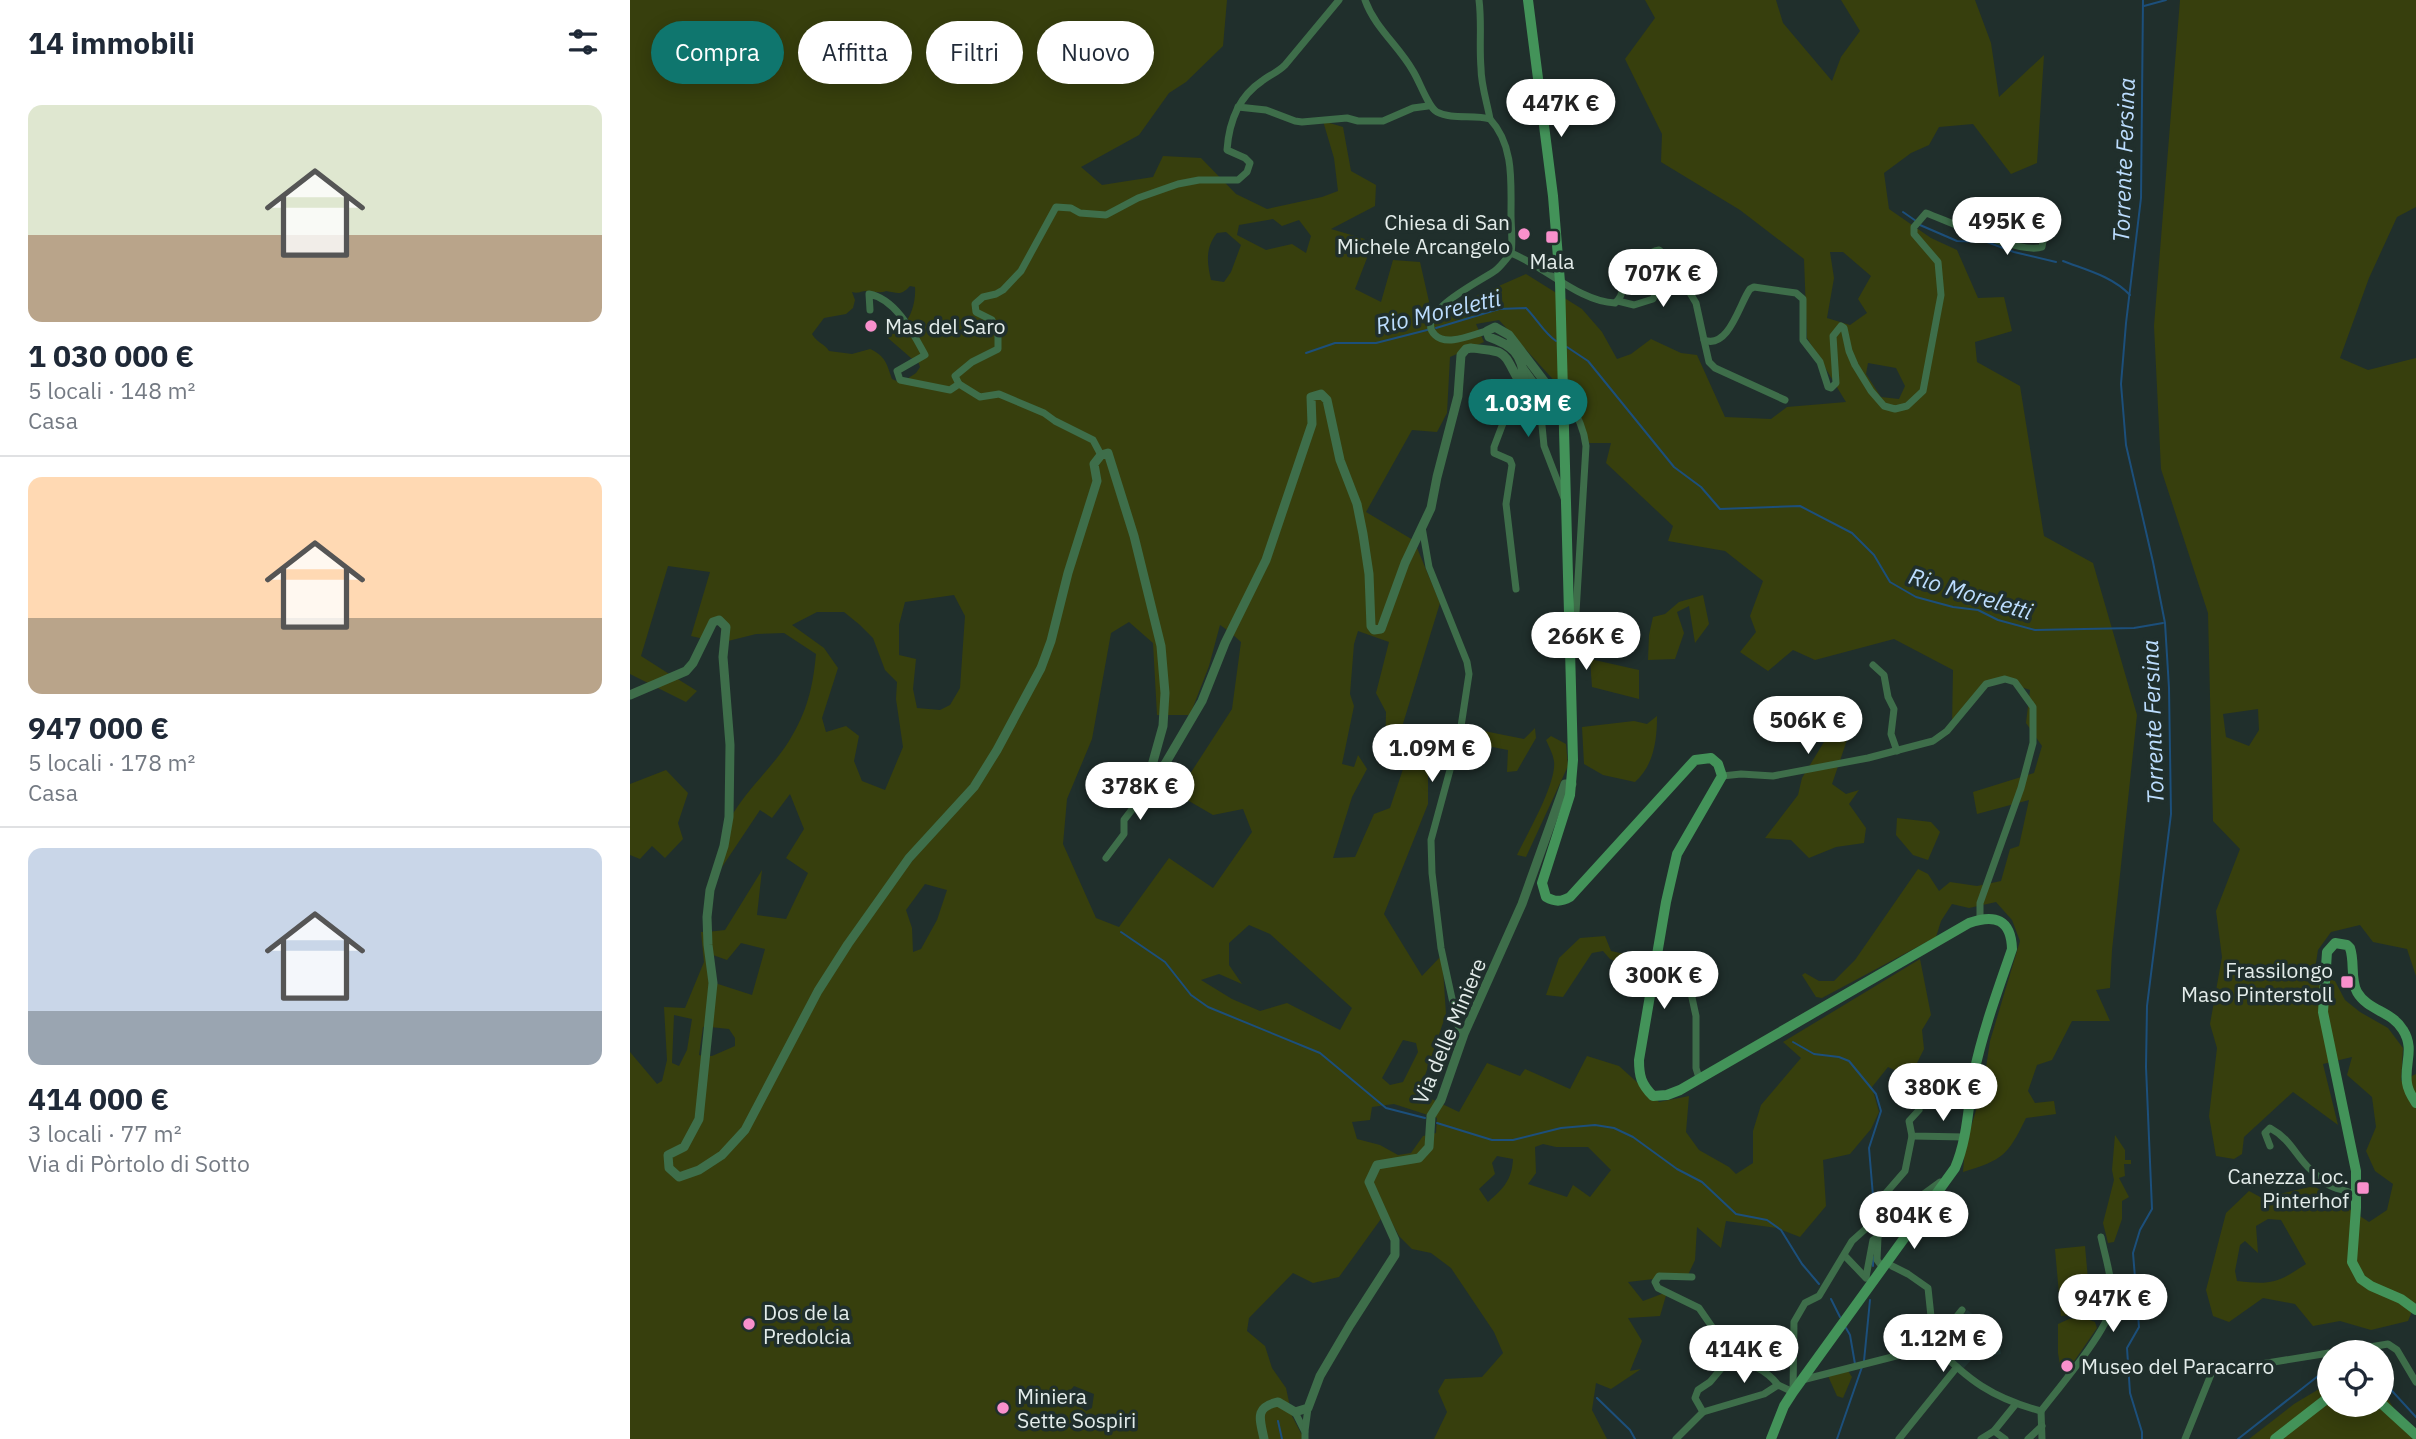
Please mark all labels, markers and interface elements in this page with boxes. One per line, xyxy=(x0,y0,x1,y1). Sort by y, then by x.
chip: Compra xyxy=(651,21,784,84)
chip: Affitta xyxy=(798,21,912,84)
chip: Filtri xyxy=(926,21,1023,84)
chip: Nuovo xyxy=(1037,21,1154,84)
text: 14 immobili xyxy=(28,23,195,62)
icon: filters xyxy=(564,23,602,61)
water label: Torrente Fersina xyxy=(2105,77,2141,243)
pin: 447K € xyxy=(1504,80,1618,139)
text: 447K € xyxy=(1522,87,1600,117)
icon: home xyxy=(252,150,378,276)
pin: 495K € xyxy=(1950,198,2064,257)
text: 495K € xyxy=(1968,205,2046,235)
place label: Chiesa di San Michele Arcangelo xyxy=(1337,208,1510,260)
marker: Chiesa di San Michele Arcangelo xyxy=(1516,226,1532,242)
marker: Mala xyxy=(1544,229,1560,245)
place label: Mala xyxy=(1529,247,1575,275)
pin: 707K € xyxy=(1606,250,1720,309)
text: 707K € xyxy=(1624,257,1702,287)
water label: Rio Moreletti xyxy=(1372,282,1504,340)
place label: Mas del Saro xyxy=(885,312,1006,340)
marker: Mas del Saro xyxy=(863,318,879,334)
text: 1 030 000 € xyxy=(28,336,194,375)
text: 5 locali · 148 m² xyxy=(28,375,195,405)
pin: 1.03M € xyxy=(1463,380,1593,439)
text: 1.03M € xyxy=(1484,387,1572,417)
text: Casa xyxy=(28,405,78,435)
icon: home xyxy=(252,522,378,648)
water label: Rio Moreletti xyxy=(1906,560,2037,626)
pin: 266K € xyxy=(1529,612,1643,672)
text: 266K € xyxy=(1547,620,1625,650)
water label: Torrente Fersina xyxy=(2134,639,2170,805)
pin: 506K € xyxy=(1751,696,1865,756)
text: 506K € xyxy=(1769,704,1847,734)
text: 947 000 € xyxy=(28,708,169,747)
pin: 1.09M € xyxy=(1367,724,1497,784)
text: 1.09M € xyxy=(1388,732,1476,762)
text: 5 locali · 178 m² xyxy=(28,747,195,777)
pin: 378K € xyxy=(1083,762,1197,822)
text: 378K € xyxy=(1101,770,1179,800)
text: Casa xyxy=(28,777,78,807)
icon: home xyxy=(252,893,378,1019)
pin: 300K € xyxy=(1607,951,1721,1011)
street label: Via delle Miniere xyxy=(1406,954,1492,1108)
place label: Frassilongo Maso Pinterstoll xyxy=(2181,956,2333,1008)
text: 300K € xyxy=(1625,959,1703,989)
marker: Frassilongo Maso Pinterstoll xyxy=(2339,974,2355,990)
pin: 380K € xyxy=(1886,1064,2000,1123)
text: 380K € xyxy=(1904,1071,1982,1101)
text: 414 000 € xyxy=(28,1079,169,1118)
text: 3 locali · 77 m² xyxy=(28,1118,182,1148)
text: Via di Pòrtolo di Sotto xyxy=(28,1148,250,1178)
place label: Canezza Loc. Pinterhof xyxy=(2227,1162,2349,1214)
marker: Canezza Loc. Pinterhof xyxy=(2355,1180,2371,1196)
pin: 804K € xyxy=(1857,1192,1971,1251)
text: 804K € xyxy=(1875,1199,1953,1229)
pin: 947K € xyxy=(2056,1274,2170,1334)
text: 947K € xyxy=(2074,1282,2152,1312)
place label: Dos de la Predolcia xyxy=(763,1298,851,1350)
pin: 1.12M € xyxy=(1878,1314,2008,1374)
marker: Dos de la Predolcia xyxy=(741,1316,757,1332)
text: 1.12M € xyxy=(1899,1322,1987,1352)
pin: 414K € xyxy=(1687,1326,1801,1385)
text: 414K € xyxy=(1705,1333,1783,1363)
map controls xyxy=(2317,1340,2394,1417)
button: locate xyxy=(2317,1340,2394,1417)
place label: Museo del Paracarro xyxy=(2081,1352,2274,1380)
marker: Museo del Paracarro xyxy=(2059,1358,2075,1374)
place label: Miniera Sette Sospiri xyxy=(1017,1382,1136,1434)
marker: Miniera Sette Sospiri xyxy=(995,1400,1011,1416)

